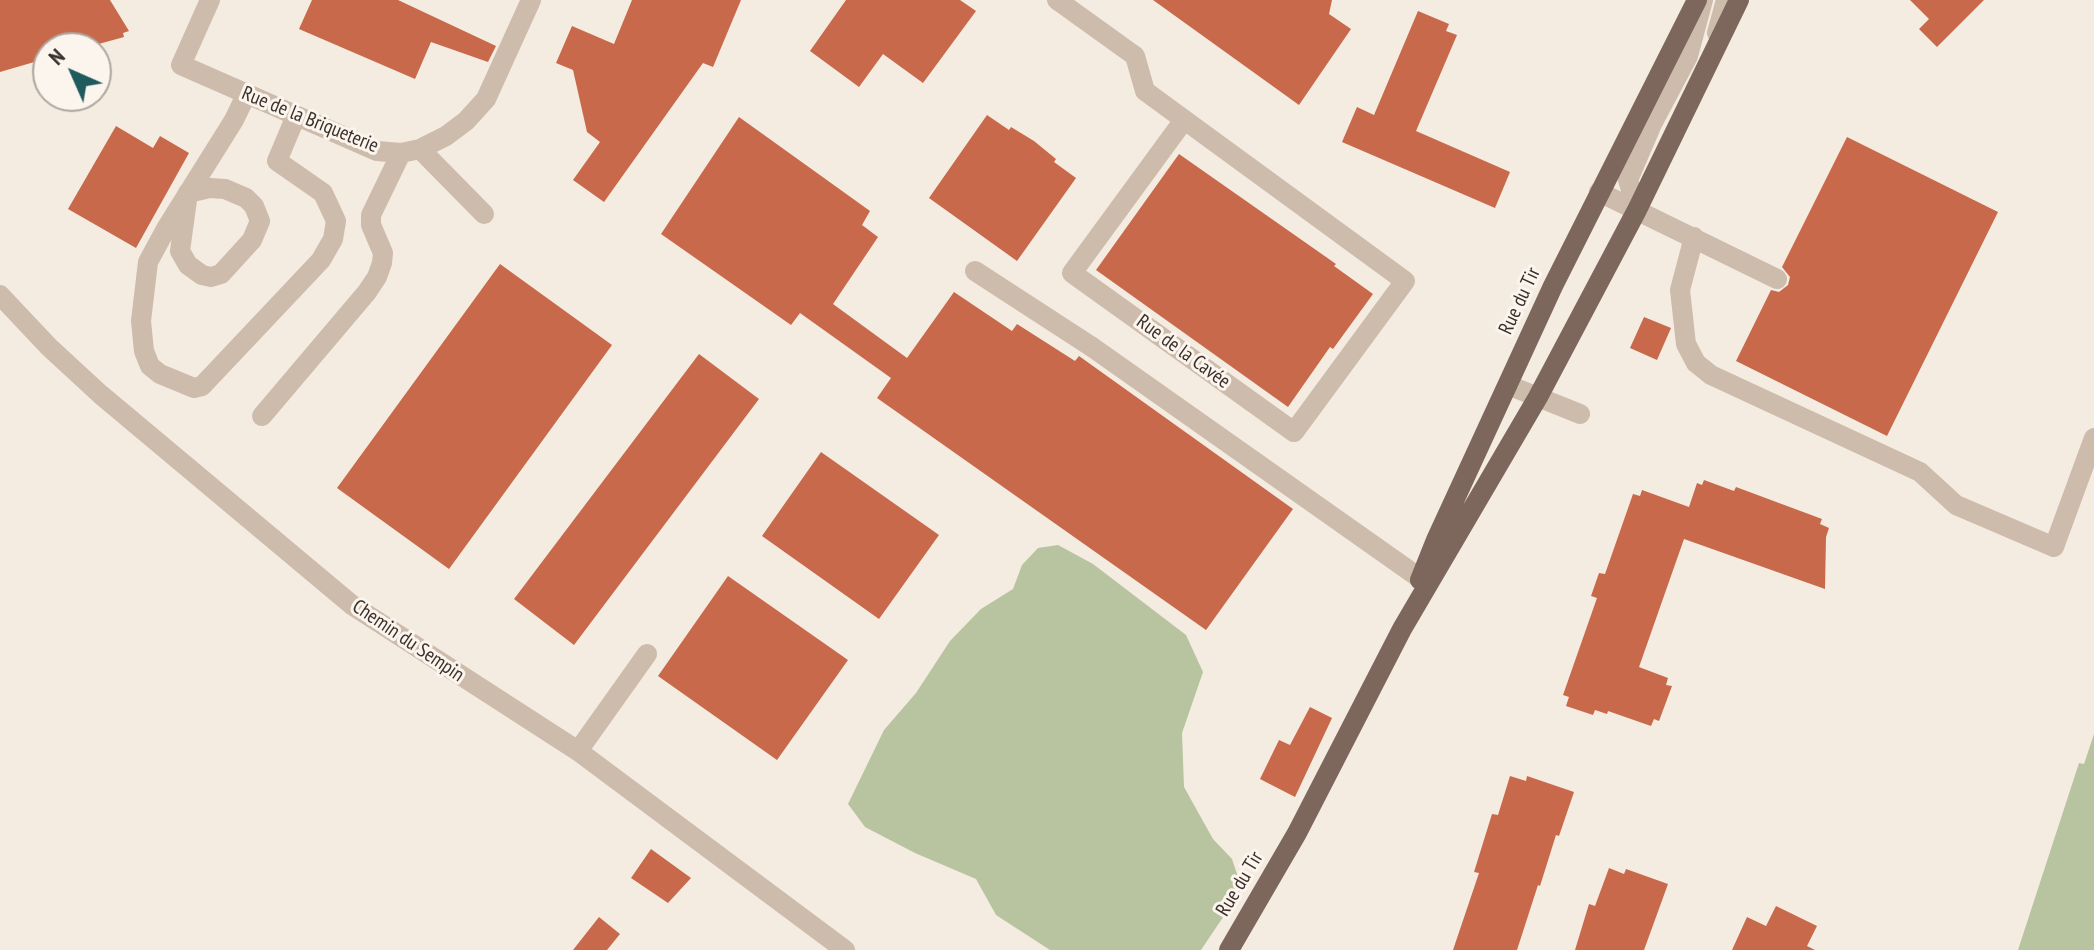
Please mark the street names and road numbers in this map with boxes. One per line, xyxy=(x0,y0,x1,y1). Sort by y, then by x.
street label: Rue de la Briqueterie xyxy=(238,82,382,158)
street label: Rue du Tir xyxy=(1494,264,1546,338)
street label: Rue de la Cavée xyxy=(1132,310,1234,394)
street label: Chemin du Sempin xyxy=(347,595,469,687)
street label: Rue du Tir xyxy=(1211,847,1269,921)

